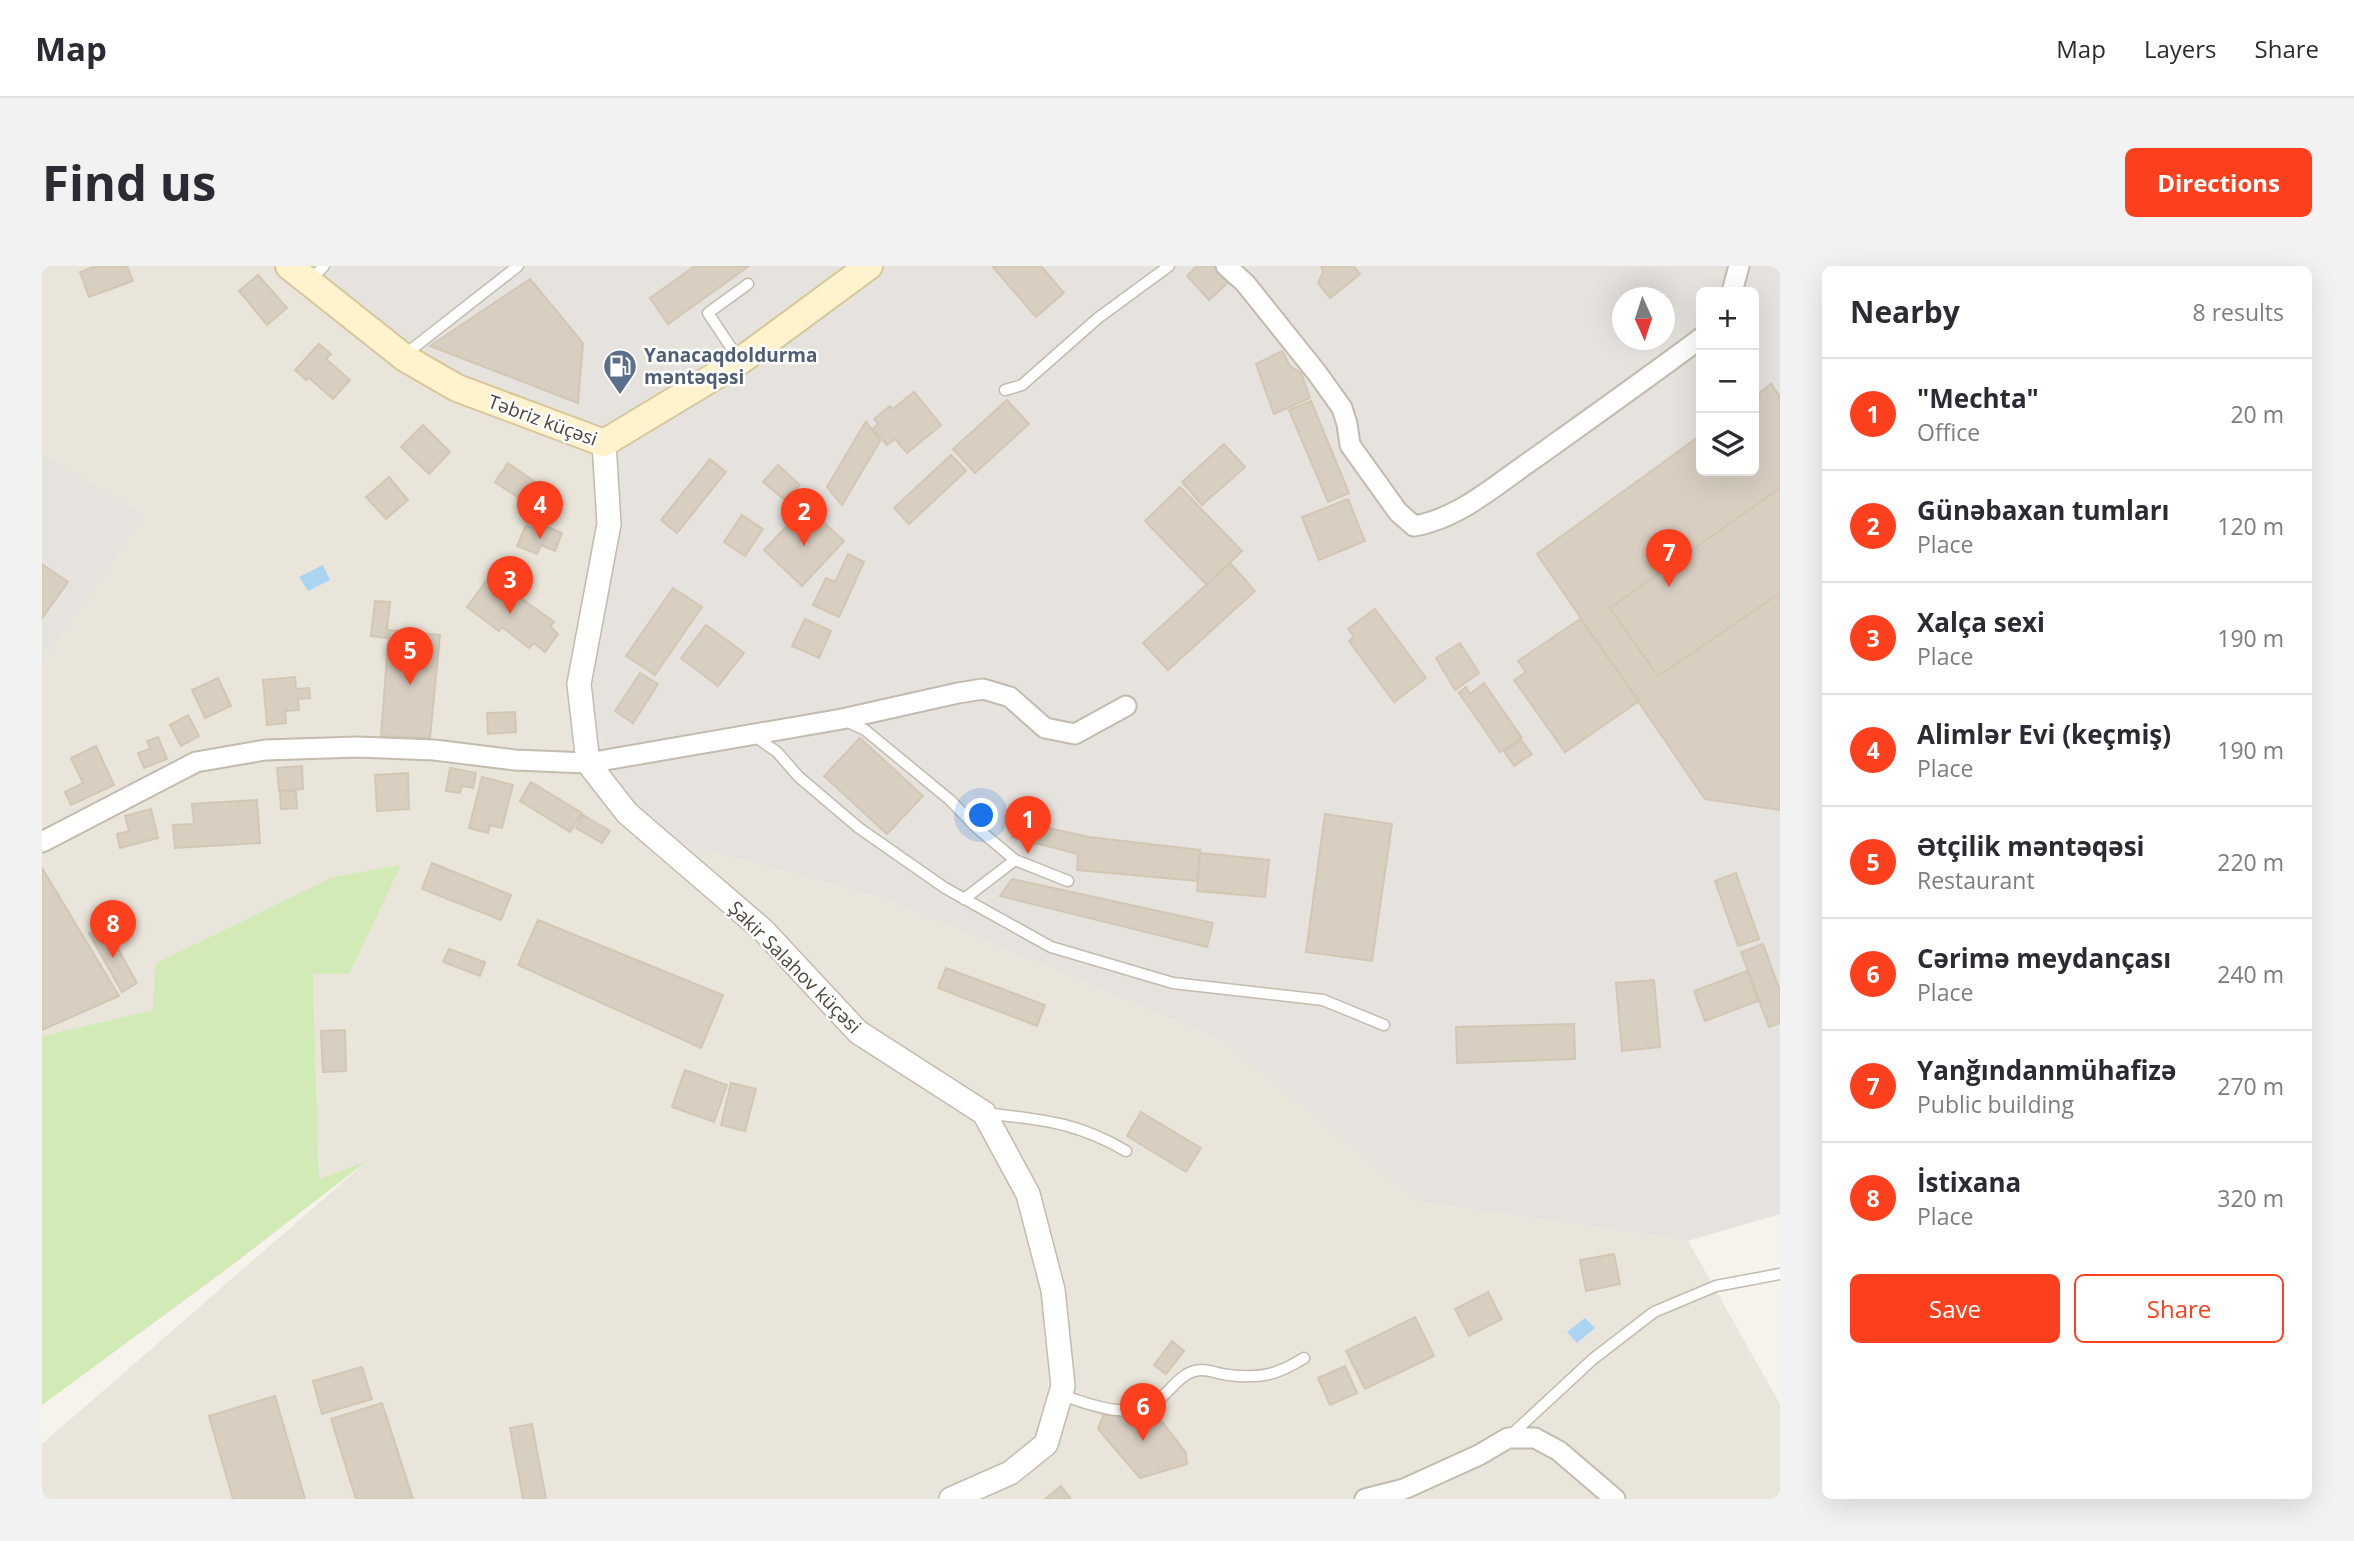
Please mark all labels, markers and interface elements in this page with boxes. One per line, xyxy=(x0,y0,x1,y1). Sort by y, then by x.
text: Map xyxy=(35,26,107,71)
text: Map xyxy=(2056,32,2106,65)
text: Layers xyxy=(2144,32,2217,65)
text: Share xyxy=(2255,32,2319,65)
button: Directions xyxy=(2125,148,2312,217)
text: Find us xyxy=(42,149,216,215)
north arrow xyxy=(1612,287,1675,350)
map controls xyxy=(1696,287,1759,476)
button: + xyxy=(1696,287,1759,350)
text: Nearby xyxy=(1850,291,1960,332)
text: 8 results xyxy=(2193,296,2284,328)
place label: Yanacaqdoldurma məntəqəsi xyxy=(644,342,817,390)
fuel station icon: Yanacaqdoldurma məntəqəsi xyxy=(601,347,639,396)
button: − xyxy=(1696,350,1759,413)
text: "Mechta" xyxy=(1917,380,2039,416)
street label: Təbriz küçəsi xyxy=(485,388,601,452)
text: 1 xyxy=(1866,398,1880,430)
text: 20 m xyxy=(2230,398,2284,430)
button: layers xyxy=(1696,413,1759,476)
text: Office xyxy=(1917,416,1980,448)
pin: 4 xyxy=(517,481,563,539)
pin: 2 xyxy=(781,488,827,546)
text: Günəbaxan tumları xyxy=(1917,492,2169,528)
text: 2 xyxy=(1866,510,1880,542)
text: 120 m xyxy=(2217,510,2284,542)
text: Place xyxy=(1917,528,1973,560)
pin: 7 xyxy=(1646,529,1692,587)
pin: 3 xyxy=(487,556,533,614)
text: Xalça sexi xyxy=(1917,604,2045,640)
text: 3 xyxy=(1866,622,1880,654)
text: 190 m xyxy=(2217,622,2284,654)
pin: 5 xyxy=(387,627,433,685)
text: Place xyxy=(1917,640,1973,672)
text: Alimlər Evi (keçmiş) xyxy=(1917,716,2171,752)
text: 4 xyxy=(1866,734,1880,766)
text: 190 m xyxy=(2217,734,2284,766)
text: Place xyxy=(1917,752,1973,784)
pin: 1 xyxy=(1005,796,1051,854)
your location xyxy=(964,798,998,832)
text: Ətçilik məntəqəsi xyxy=(1917,828,2145,864)
text: 5 xyxy=(1866,846,1880,878)
text: 220 m xyxy=(2217,846,2284,878)
text: Restaurant xyxy=(1917,864,2035,896)
street label: Şakir Salahov küçəsi xyxy=(723,895,867,1039)
pin: 8 xyxy=(90,900,136,958)
text: Cərimə meydançası xyxy=(1917,940,2171,976)
text: 6 xyxy=(1866,958,1880,990)
text: 240 m xyxy=(2217,958,2284,990)
text: Place xyxy=(1917,976,1973,1008)
text: Yanğındanmühafizə xyxy=(1917,1052,2176,1088)
text: 7 xyxy=(1866,1070,1880,1102)
text: 270 m xyxy=(2217,1070,2284,1102)
text: Public building xyxy=(1917,1088,2074,1120)
text: İstixana xyxy=(1917,1164,2021,1200)
text: 8 xyxy=(1866,1182,1880,1214)
text: 320 m xyxy=(2217,1182,2284,1214)
text: Place xyxy=(1917,1200,1973,1232)
button: Save xyxy=(1850,1274,2060,1343)
button: Share xyxy=(2074,1274,2284,1343)
pin: 6 xyxy=(1120,1383,1166,1441)

